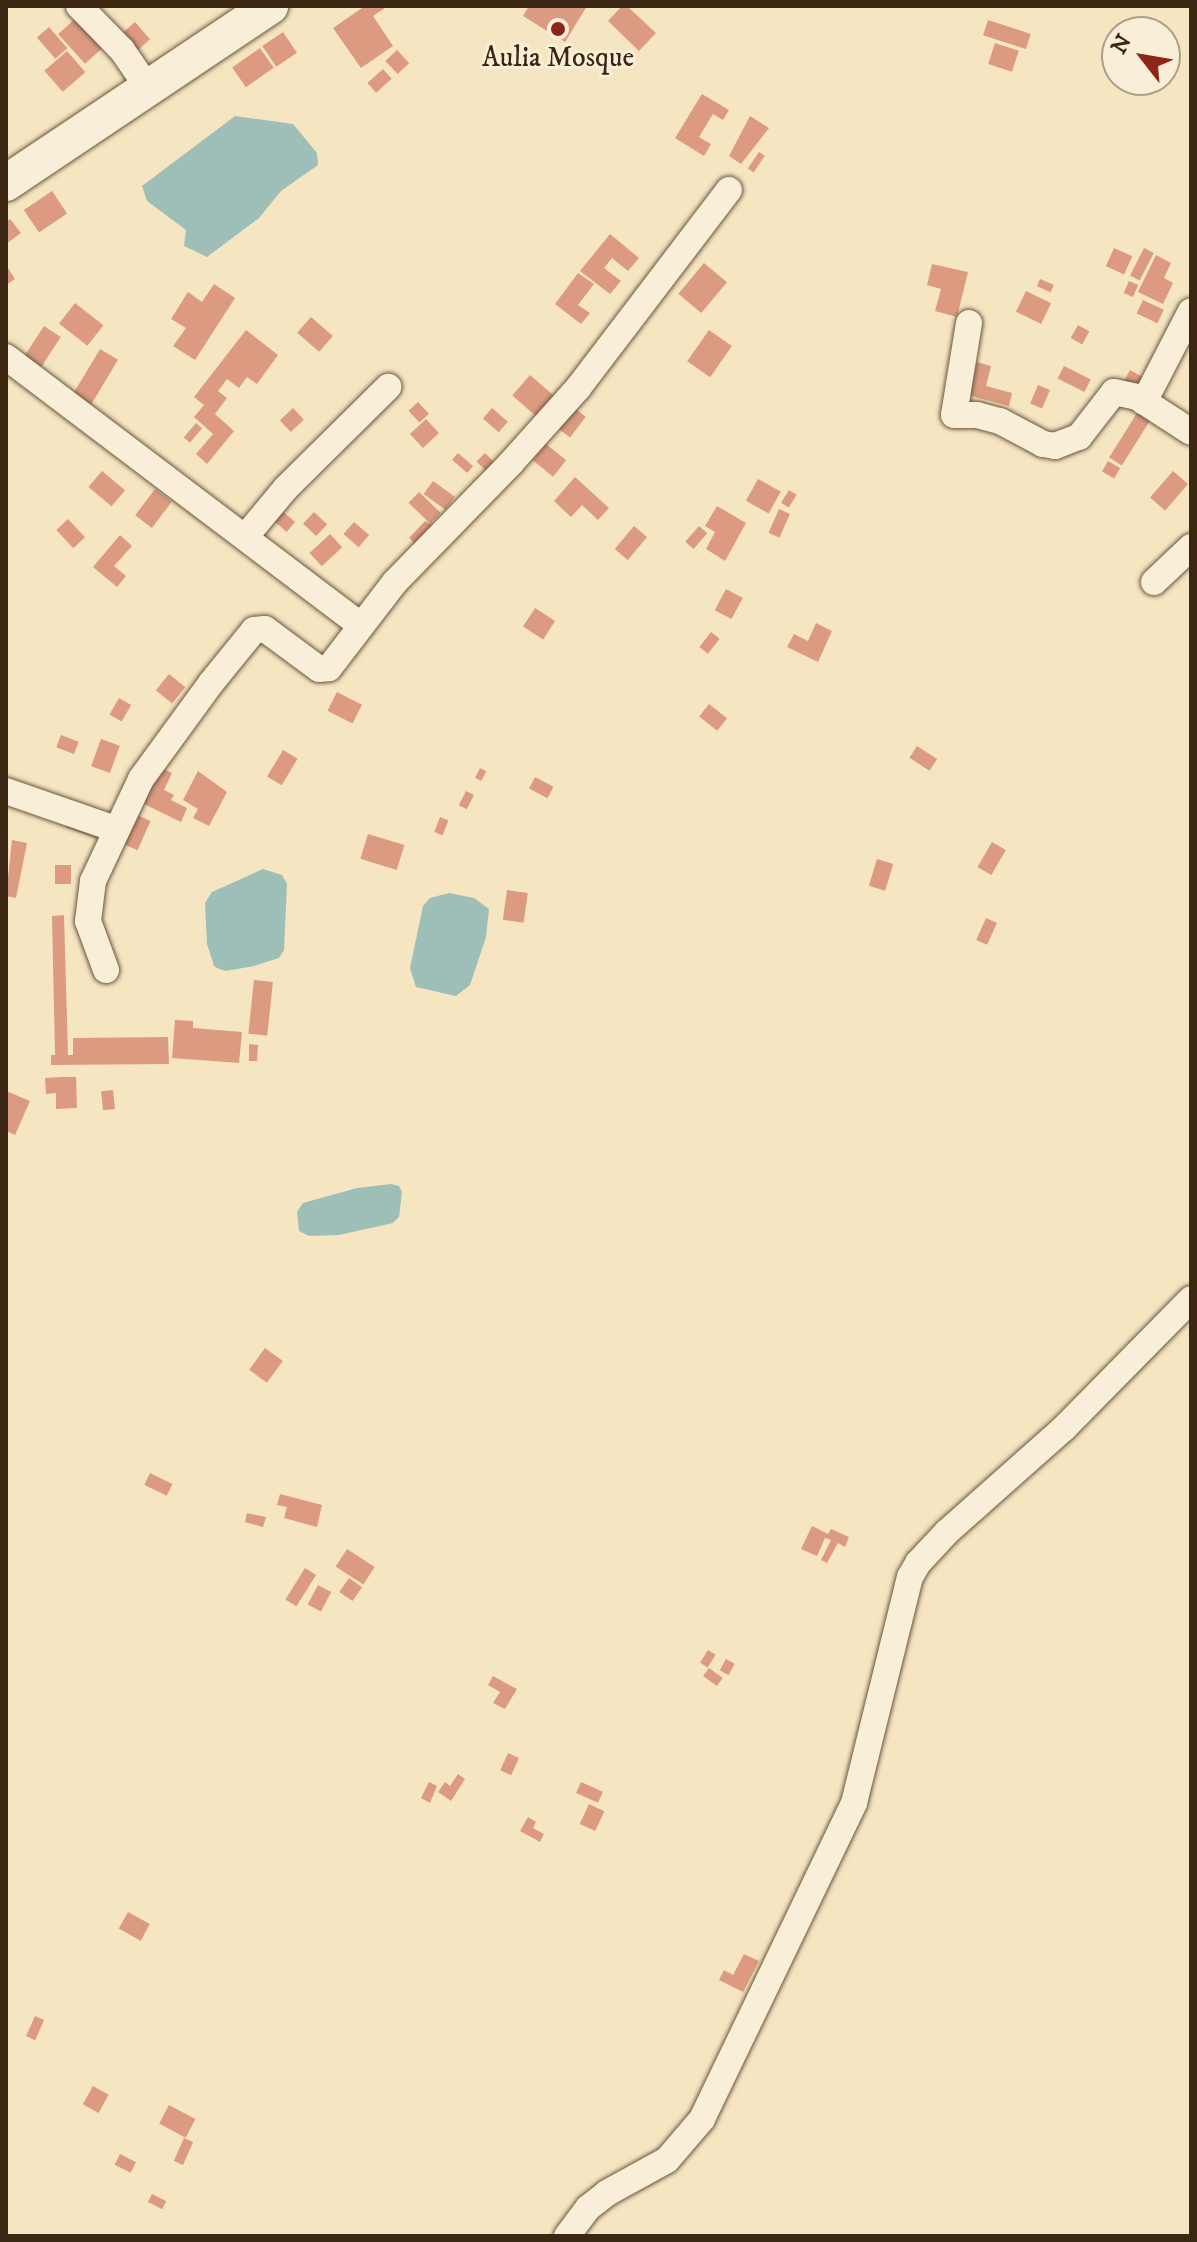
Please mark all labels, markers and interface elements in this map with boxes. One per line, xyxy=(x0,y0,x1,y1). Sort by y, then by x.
north arrow xyxy=(1101,16,1181,96)
marker: Aulia Mosque xyxy=(549,20,567,38)
text: N xyxy=(1105,30,1138,59)
place label: Aulia Mosque xyxy=(482,41,634,75)

